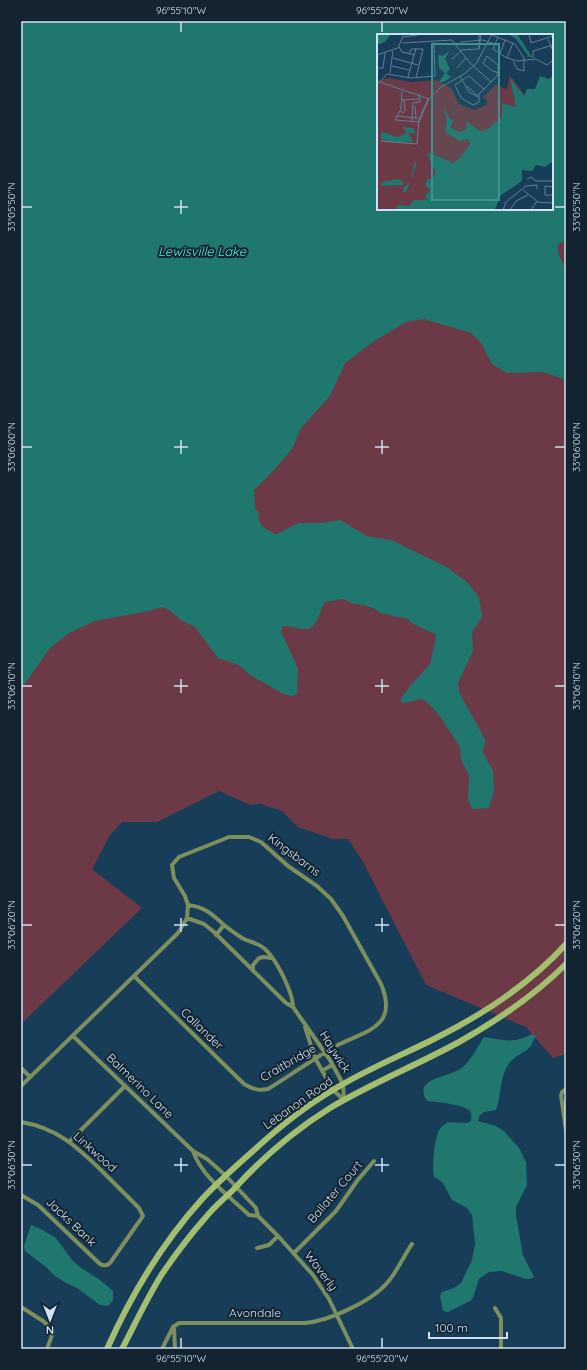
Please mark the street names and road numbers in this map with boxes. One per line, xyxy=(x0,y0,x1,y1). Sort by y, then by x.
street label: Kingsbarns xyxy=(265,830,324,880)
street label: Callander xyxy=(178,1005,227,1053)
street label: Haywick xyxy=(317,1028,354,1076)
street label: Craitbridge xyxy=(257,1040,319,1085)
street label: Balmerino Lane xyxy=(104,1050,177,1122)
street label: Lebanon Road xyxy=(260,1073,336,1132)
street label: Linkwood xyxy=(71,1128,120,1175)
street label: Ballater Court xyxy=(304,1157,365,1226)
street label: Jacks Bank xyxy=(43,1194,100,1249)
street label: Waverly xyxy=(302,1248,341,1293)
street label: Avondale xyxy=(229,1305,281,1320)

